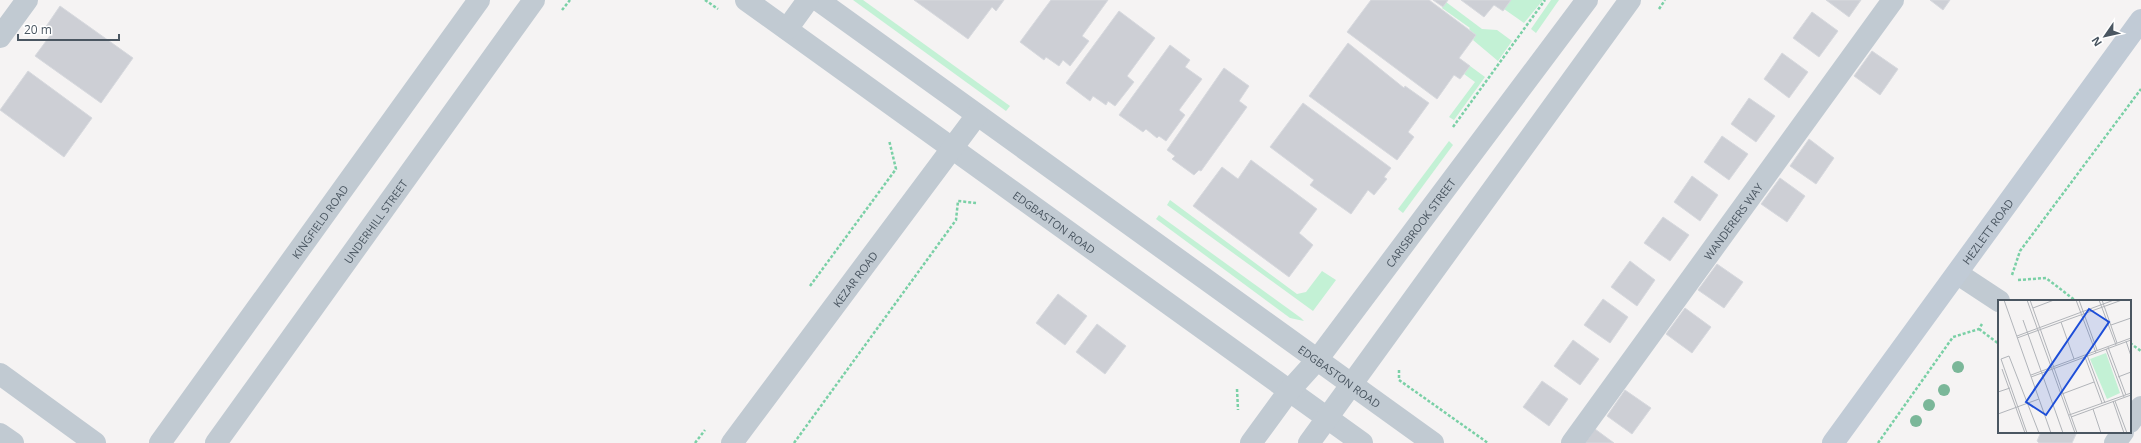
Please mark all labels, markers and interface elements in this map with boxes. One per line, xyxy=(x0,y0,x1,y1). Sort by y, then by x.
scale bar xyxy=(18,16,119,42)
north arrow xyxy=(2085,16,2125,56)
text: 20 m xyxy=(24,21,52,38)
text: N xyxy=(2088,34,2105,50)
street label: CARISBROOK STREET xyxy=(1382,175,1458,270)
street label: UNDERHILL STREET xyxy=(340,176,410,266)
street label: WANDERERS WAY xyxy=(1700,179,1766,263)
street label: KINGFIELD ROAD xyxy=(288,181,351,262)
street label: EDGBASTON ROAD xyxy=(1010,187,1099,257)
street label: HEZLETT ROAD xyxy=(1958,195,2016,267)
street label: KEZAR ROAD xyxy=(829,248,880,310)
inset map xyxy=(1998,300,2131,433)
street label: EDGBASTON ROAD xyxy=(1295,341,1384,411)

